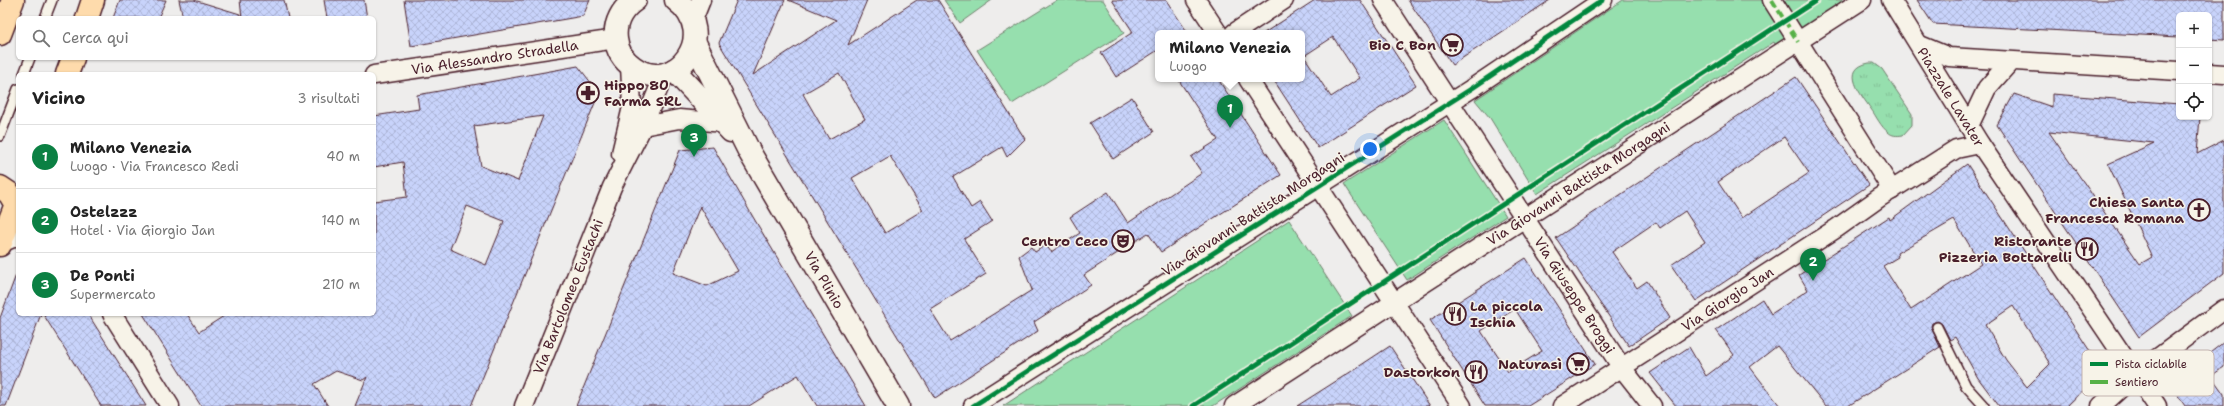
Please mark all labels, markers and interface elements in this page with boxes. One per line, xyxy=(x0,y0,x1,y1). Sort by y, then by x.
map controls xyxy=(2176,12,2212,120)
button: + xyxy=(2176,12,2212,48)
search box xyxy=(16,16,376,60)
icon: search xyxy=(30,27,52,49)
text: Cerca qui xyxy=(62,28,129,48)
popup xyxy=(1155,30,1305,82)
supermarket icon: Bio C Bon xyxy=(1439,32,1465,58)
street label: Via Alessandro Stradella xyxy=(410,36,580,78)
place label: Bio C Bon xyxy=(1369,36,1436,54)
text: Milano Venezia xyxy=(1169,38,1291,58)
street label: Piazzale Lavater xyxy=(1913,44,1989,150)
button: − xyxy=(2176,48,2212,84)
text: Luogo xyxy=(1169,58,1207,75)
place label: Hippo 80 Farma SRL xyxy=(604,76,682,110)
pharmacy icon: Hippo 80 Farma SRL xyxy=(575,80,601,106)
button: locate xyxy=(2176,84,2212,120)
text: Vicino xyxy=(32,87,85,109)
text: 3 risultati xyxy=(297,90,360,107)
pin: 1 xyxy=(1217,95,1243,128)
street label: Via Giovanni Battista Morgagni xyxy=(1483,118,1673,249)
pin: 3 xyxy=(681,124,707,157)
text: Milano Venezia xyxy=(70,138,191,158)
your location xyxy=(1360,139,1380,159)
text: 1 xyxy=(42,148,48,165)
text: 40 m xyxy=(326,148,360,165)
street label: Via Giovanni Battista Morgagni xyxy=(1158,148,1348,280)
text: Luogo · Via Francesco Redi xyxy=(70,158,239,175)
place label: Chiesa Santa Francesca Romana xyxy=(2045,193,2184,227)
church icon: Chiesa Santa Francesca Romana xyxy=(2186,197,2212,223)
text: Ostelzzz xyxy=(70,202,138,222)
text: 2 xyxy=(40,212,50,229)
text: 140 m xyxy=(321,212,360,229)
street label: Via Bartolomeo Eustachi xyxy=(529,216,607,377)
text: Hotel · Via Giorgio Jan xyxy=(70,222,215,239)
theatre icon: Centro Ceco xyxy=(1110,228,1136,254)
place label: Centro Ceco xyxy=(1021,232,1108,250)
place label: Ristorante Pizzeria Bottarelli xyxy=(1939,232,2072,266)
street label: Via Giuseppe Broggi xyxy=(1530,233,1619,357)
restaurant icon: Ristorante Pizzeria Bottarelli xyxy=(2074,236,2100,262)
street label: Via Plinio xyxy=(800,248,848,312)
pin: 2 xyxy=(1800,248,1826,281)
street label: Via Giorgio Jan xyxy=(1678,262,1777,335)
text: De Ponti xyxy=(70,266,135,286)
text: 3 xyxy=(40,276,50,293)
text: 210 m xyxy=(322,276,360,293)
text: Supermercato xyxy=(70,286,156,303)
place label: La piccola Ischia xyxy=(1470,297,1543,331)
restaurant icon: La piccola Ischia xyxy=(1442,301,1468,327)
legend xyxy=(2082,350,2214,396)
supermarket icon: Naturasì xyxy=(1565,351,1591,377)
place label: Naturasì xyxy=(1498,355,1562,373)
text: Pista ciclabile xyxy=(2115,357,2187,372)
restaurant icon: Dastorkon xyxy=(1463,359,1489,385)
place label: Dastorkon xyxy=(1384,363,1460,381)
text: Sentiero xyxy=(2115,375,2159,390)

